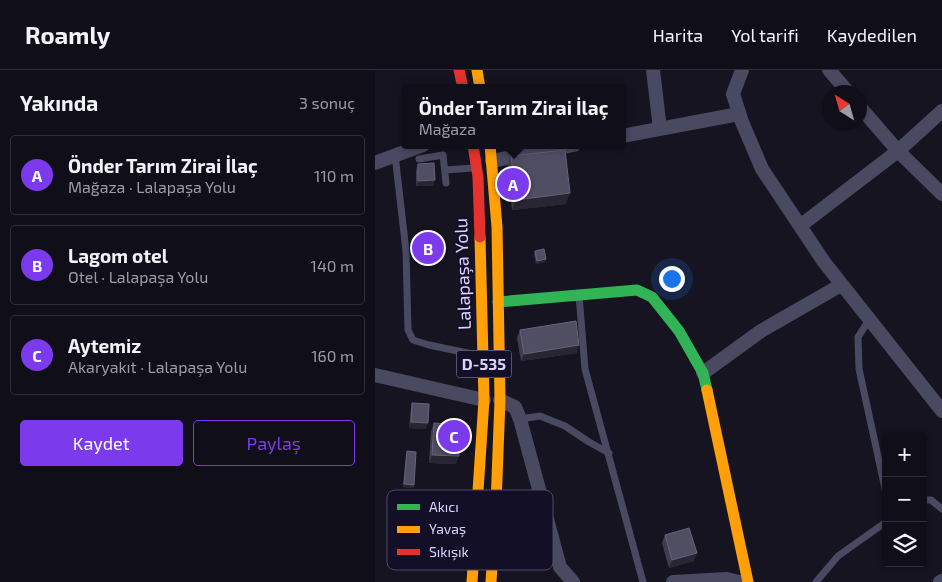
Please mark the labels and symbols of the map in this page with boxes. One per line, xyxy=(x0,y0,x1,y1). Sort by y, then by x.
north arrow xyxy=(822,85,867,130)
pin: A xyxy=(497,165,529,203)
street label: Lalapaşa Yolu xyxy=(449,218,476,330)
pin: B xyxy=(412,229,444,267)
your location xyxy=(659,266,685,292)
road number: D-535 xyxy=(457,350,511,378)
pin: C xyxy=(438,417,470,455)
legend xyxy=(387,490,553,570)
text: Akıcı xyxy=(429,498,459,515)
text: Yavaş xyxy=(429,520,466,538)
text: Sıkışık xyxy=(429,543,469,561)

